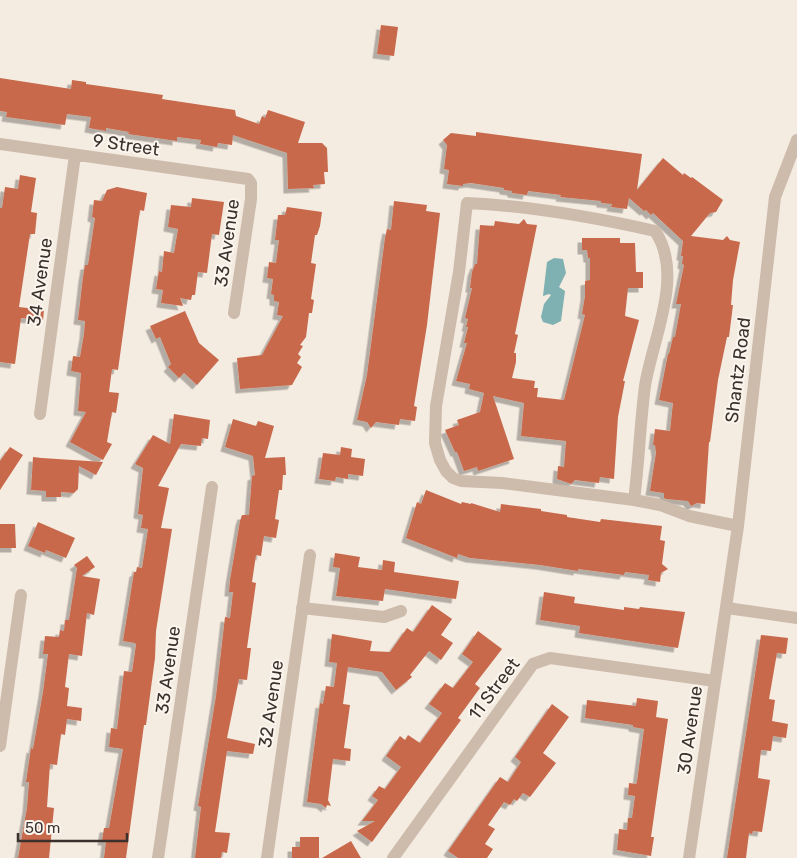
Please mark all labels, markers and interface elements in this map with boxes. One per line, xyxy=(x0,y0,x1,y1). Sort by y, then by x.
street label: 9 Street xyxy=(91,129,161,161)
street label: 33 Avenue xyxy=(210,198,244,288)
street label: 34 Avenue xyxy=(23,236,57,328)
street label: Shantz Road xyxy=(721,316,755,424)
street label: 33 Avenue xyxy=(151,625,185,715)
street label: 11 Street xyxy=(464,654,524,724)
street label: 32 Avenue xyxy=(254,659,288,749)
street label: 30 Avenue xyxy=(673,684,707,776)
scale bar xyxy=(18,810,126,842)
text: 50 m xyxy=(25,819,60,837)

